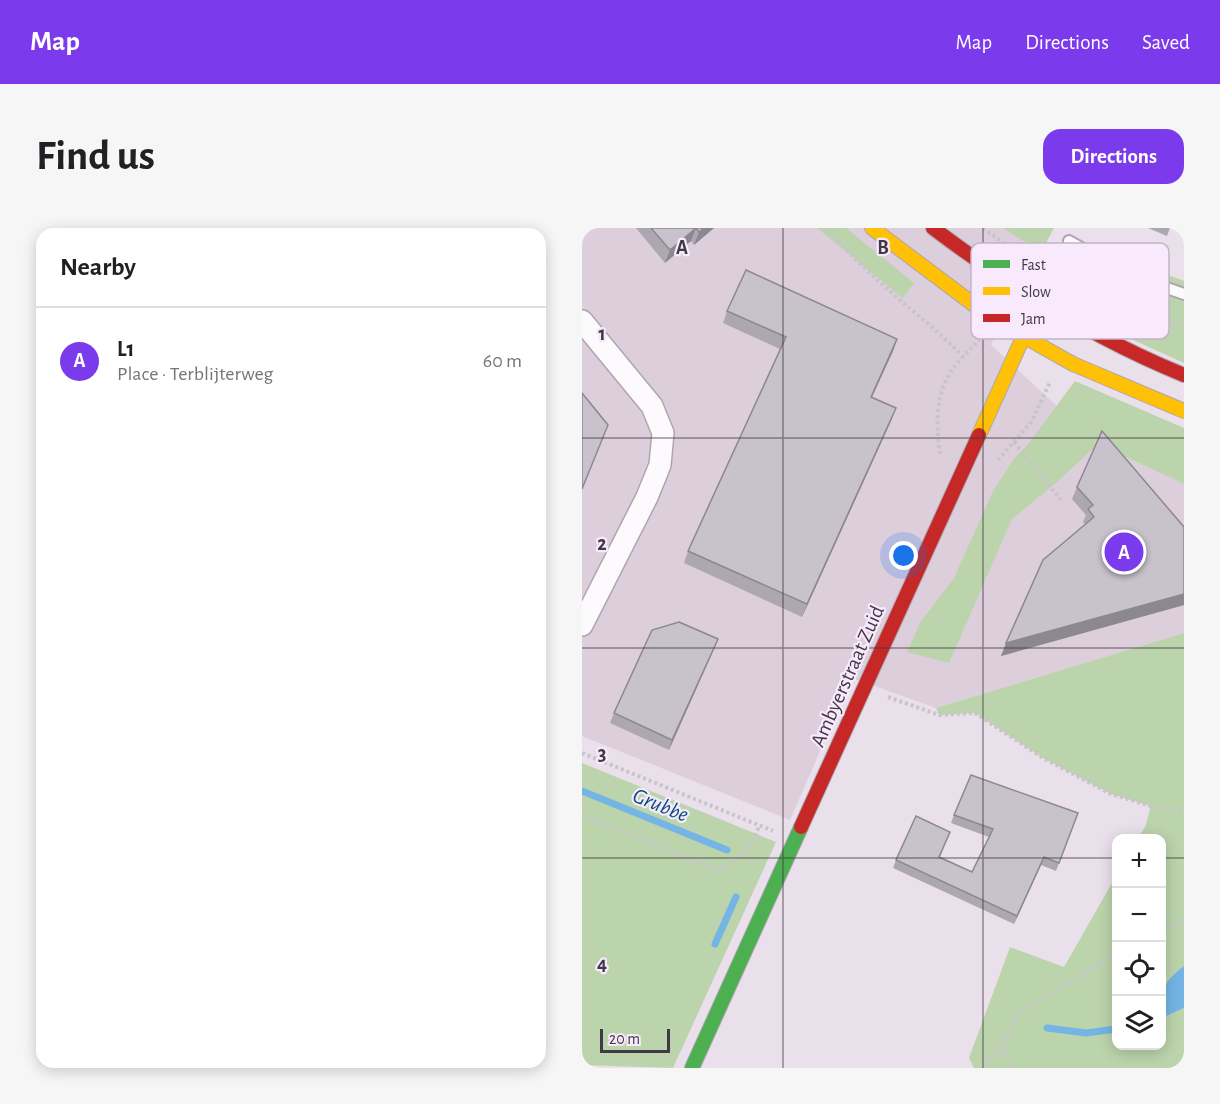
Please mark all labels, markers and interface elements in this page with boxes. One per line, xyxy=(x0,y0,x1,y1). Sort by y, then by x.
text: Map xyxy=(30,28,80,56)
text: Map xyxy=(956,32,992,53)
text: Directions xyxy=(1025,32,1109,53)
text: Saved xyxy=(1142,32,1190,53)
button: Directions xyxy=(1043,129,1184,184)
text: Find us xyxy=(36,135,155,177)
text: A xyxy=(676,238,688,258)
text: B xyxy=(877,238,889,258)
legend xyxy=(971,243,1169,339)
text: Nearby xyxy=(60,254,136,280)
text: Fast xyxy=(1021,257,1046,273)
text: Slow xyxy=(1021,284,1051,300)
text: Jam xyxy=(1021,311,1046,327)
text: 1 xyxy=(598,324,606,344)
text: L1 xyxy=(117,338,134,360)
text: A xyxy=(74,351,86,371)
text: 60 m xyxy=(483,351,522,371)
text: Place · Terblijterweg xyxy=(117,364,273,384)
pin: A xyxy=(1104,530,1144,574)
text: 2 xyxy=(597,534,607,554)
your location xyxy=(889,541,918,570)
street label: Ambyerstraat Zuid xyxy=(807,602,888,750)
text: 3 xyxy=(598,744,606,764)
water label: Grubbe xyxy=(630,784,691,826)
map controls xyxy=(1112,834,1166,1050)
button: + xyxy=(1112,834,1166,888)
button: − xyxy=(1112,888,1166,942)
button: locate xyxy=(1112,942,1166,996)
text: 4 xyxy=(597,954,607,974)
button: layers xyxy=(1112,996,1166,1050)
scale bar xyxy=(600,1026,670,1054)
text: 20 m xyxy=(609,1031,640,1047)

